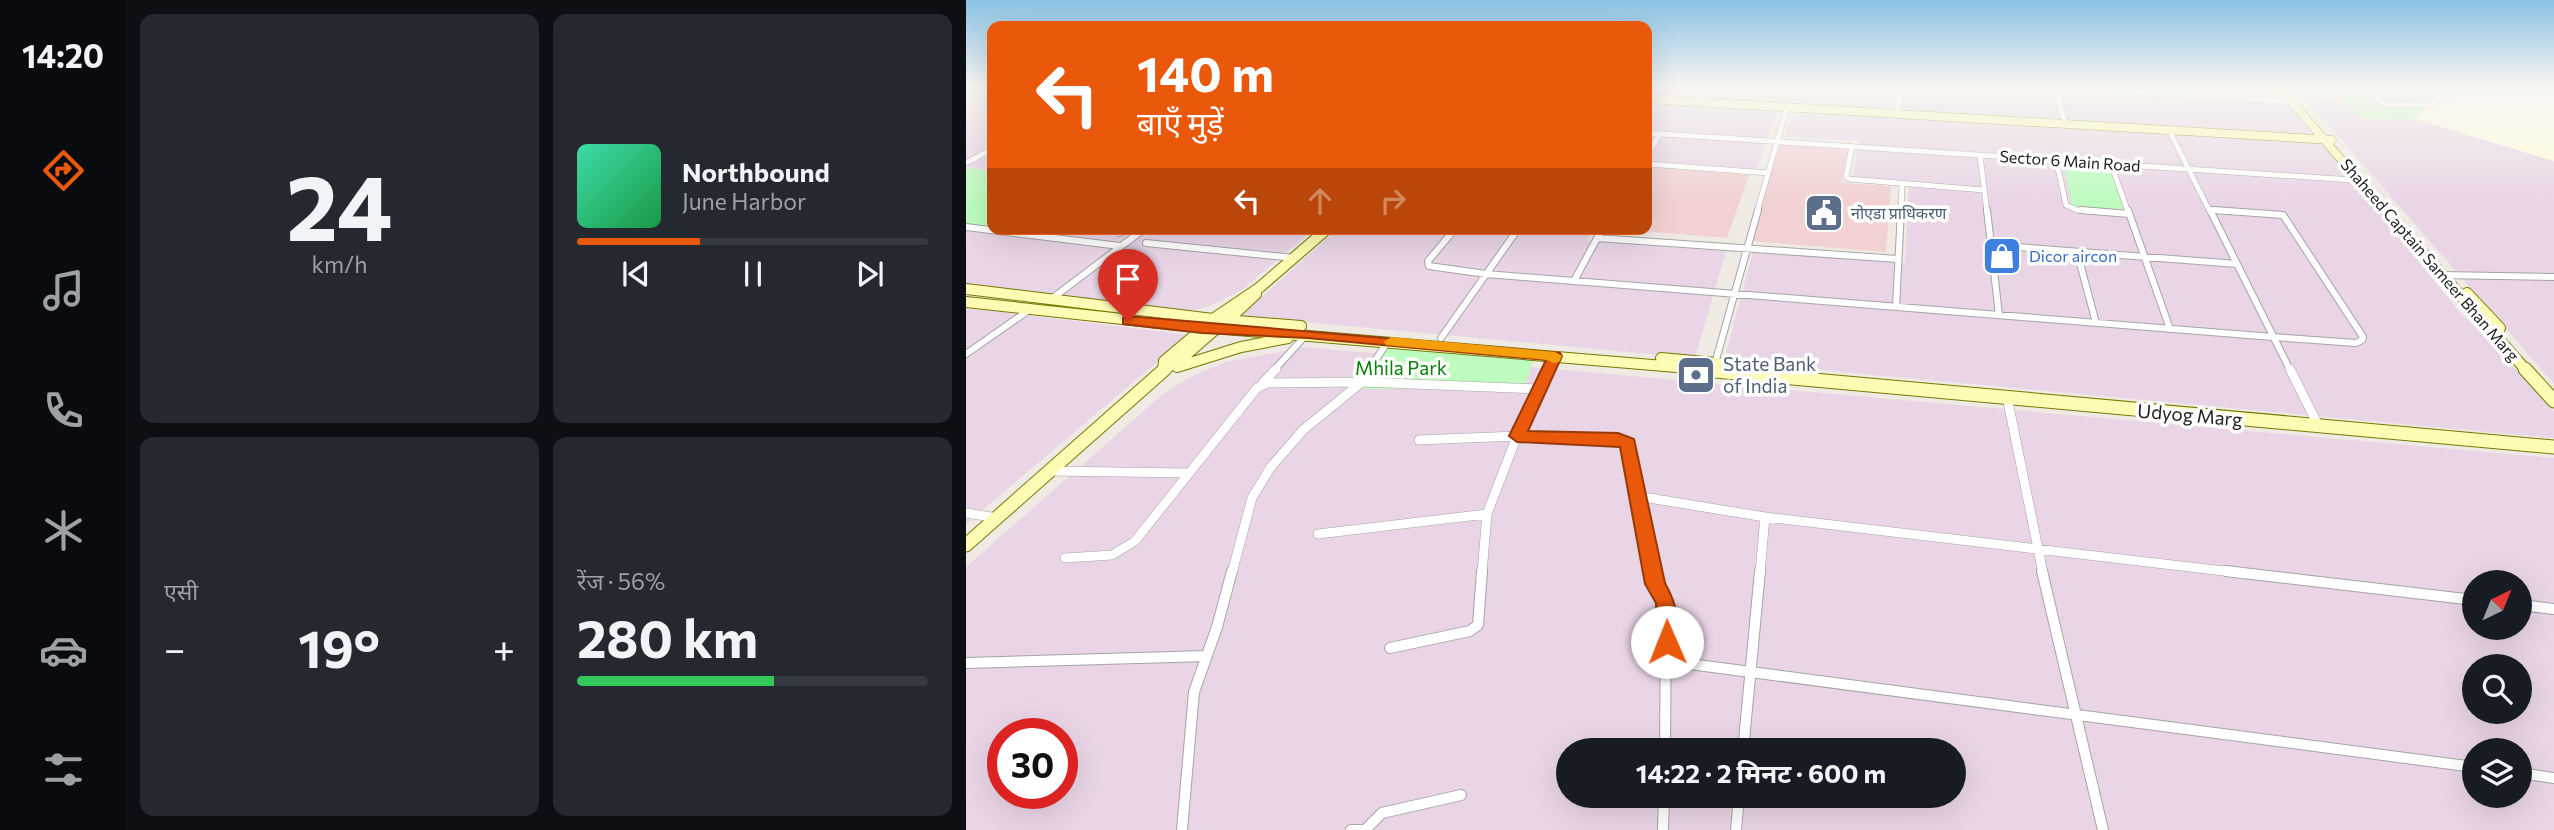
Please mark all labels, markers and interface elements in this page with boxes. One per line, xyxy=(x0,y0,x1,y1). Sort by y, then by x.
text: 14:20 xyxy=(22,35,104,75)
text: 140 m xyxy=(1137,42,1274,102)
icon: left xyxy=(1022,49,1113,140)
text: बाएँ मुड़ें xyxy=(1137,102,1224,142)
icon: directions xyxy=(39,146,88,195)
street label: Sector 6 Main Road xyxy=(1999,146,2141,175)
text: 24 xyxy=(286,148,393,260)
street label: Shaheed Captain Sameer Bhan Marg xyxy=(2337,155,2524,365)
text: Northbound xyxy=(682,156,830,187)
icon: left xyxy=(1228,182,1266,220)
icon: ahead xyxy=(1301,182,1339,220)
icon: right xyxy=(1374,182,1412,220)
text: June Harbor xyxy=(682,187,806,215)
public building icon: नोएडा प्राधिकरण xyxy=(1803,192,1845,234)
place label: नोएडा प्राधिकरण xyxy=(1851,203,1947,222)
shop icon: Dicor aircon xyxy=(1981,235,2023,277)
place label: Dicor aircon xyxy=(2029,246,2117,265)
pin xyxy=(1098,249,1158,321)
text: km/h xyxy=(312,250,367,278)
icon: previous xyxy=(617,255,655,293)
icon: pause xyxy=(734,255,772,293)
icon: next xyxy=(851,255,889,293)
icon: arrive xyxy=(1109,260,1147,298)
icon: music xyxy=(39,266,88,315)
place label: State Bank of India xyxy=(1723,352,1816,397)
bank icon: State Bank of India xyxy=(1675,354,1717,396)
park label: Mhila Park xyxy=(1355,356,1447,379)
icon: phone xyxy=(39,386,88,435)
street label: Udyog Marg xyxy=(2137,398,2244,431)
icon: climate xyxy=(39,506,88,555)
text: रेंज · 56% xyxy=(577,567,665,595)
north arrow xyxy=(2462,570,2532,640)
map controls xyxy=(2462,570,2532,808)
text: एसी xyxy=(164,577,198,605)
text: 280 km xyxy=(577,605,758,669)
position arrow xyxy=(1630,605,1704,679)
text: 19° xyxy=(298,615,380,679)
text: − xyxy=(164,624,186,671)
text: + xyxy=(493,624,515,671)
icon: car xyxy=(39,626,88,675)
button: search xyxy=(2462,654,2532,724)
speed limit sign: 30 xyxy=(987,718,1078,809)
button: layers xyxy=(2462,738,2532,808)
icon: filters xyxy=(39,745,88,794)
text: 14:22 · 2 मिनट · 600 m xyxy=(1636,757,1886,788)

